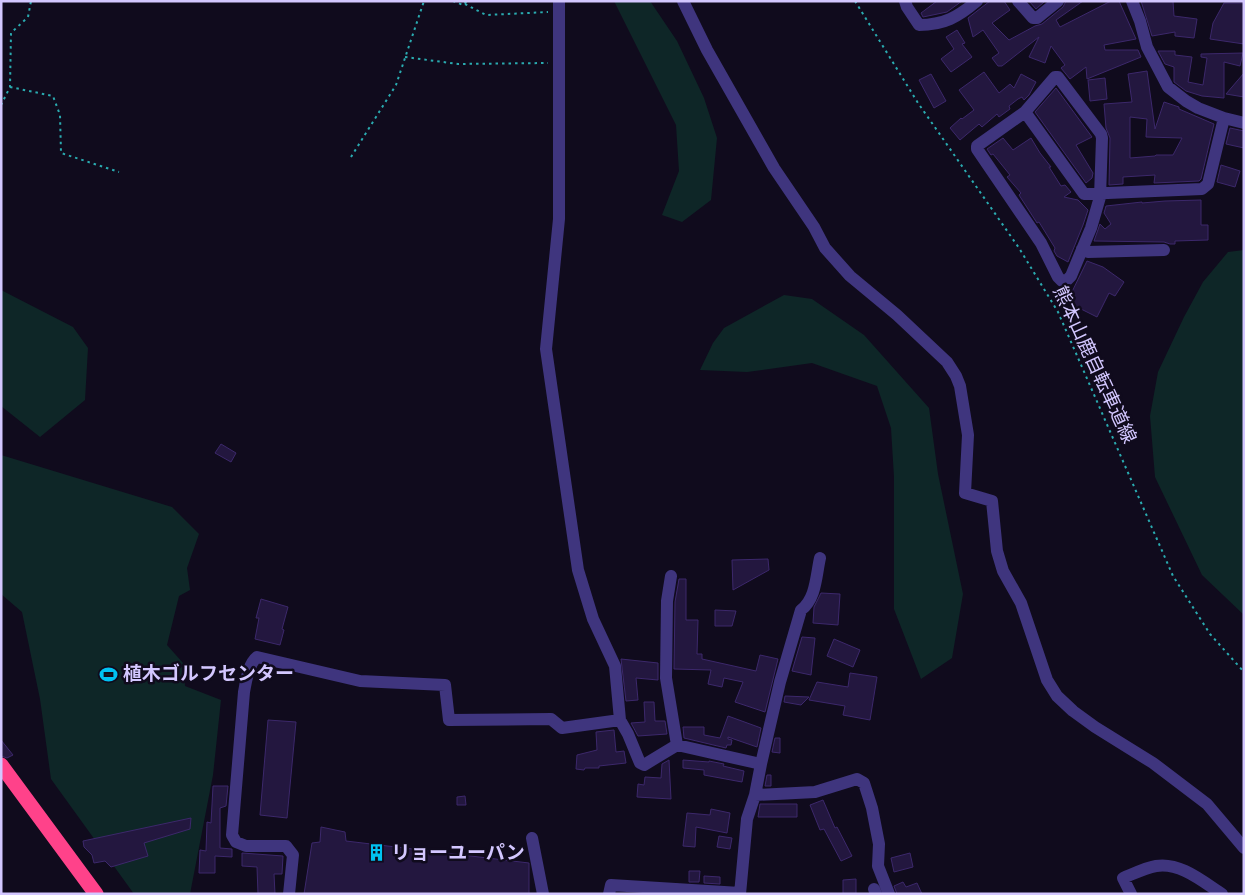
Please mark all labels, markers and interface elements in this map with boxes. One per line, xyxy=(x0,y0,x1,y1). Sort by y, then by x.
street label: 熊本山鹿自転車道線 xyxy=(1049,283,1140,447)
place label: 植木ゴルフセンター xyxy=(123,663,294,684)
sports icon: 植木ゴルフセンター xyxy=(99,664,119,684)
building icon: リョーユーパン xyxy=(367,843,387,863)
place label: リョーユーパン xyxy=(391,843,525,863)

